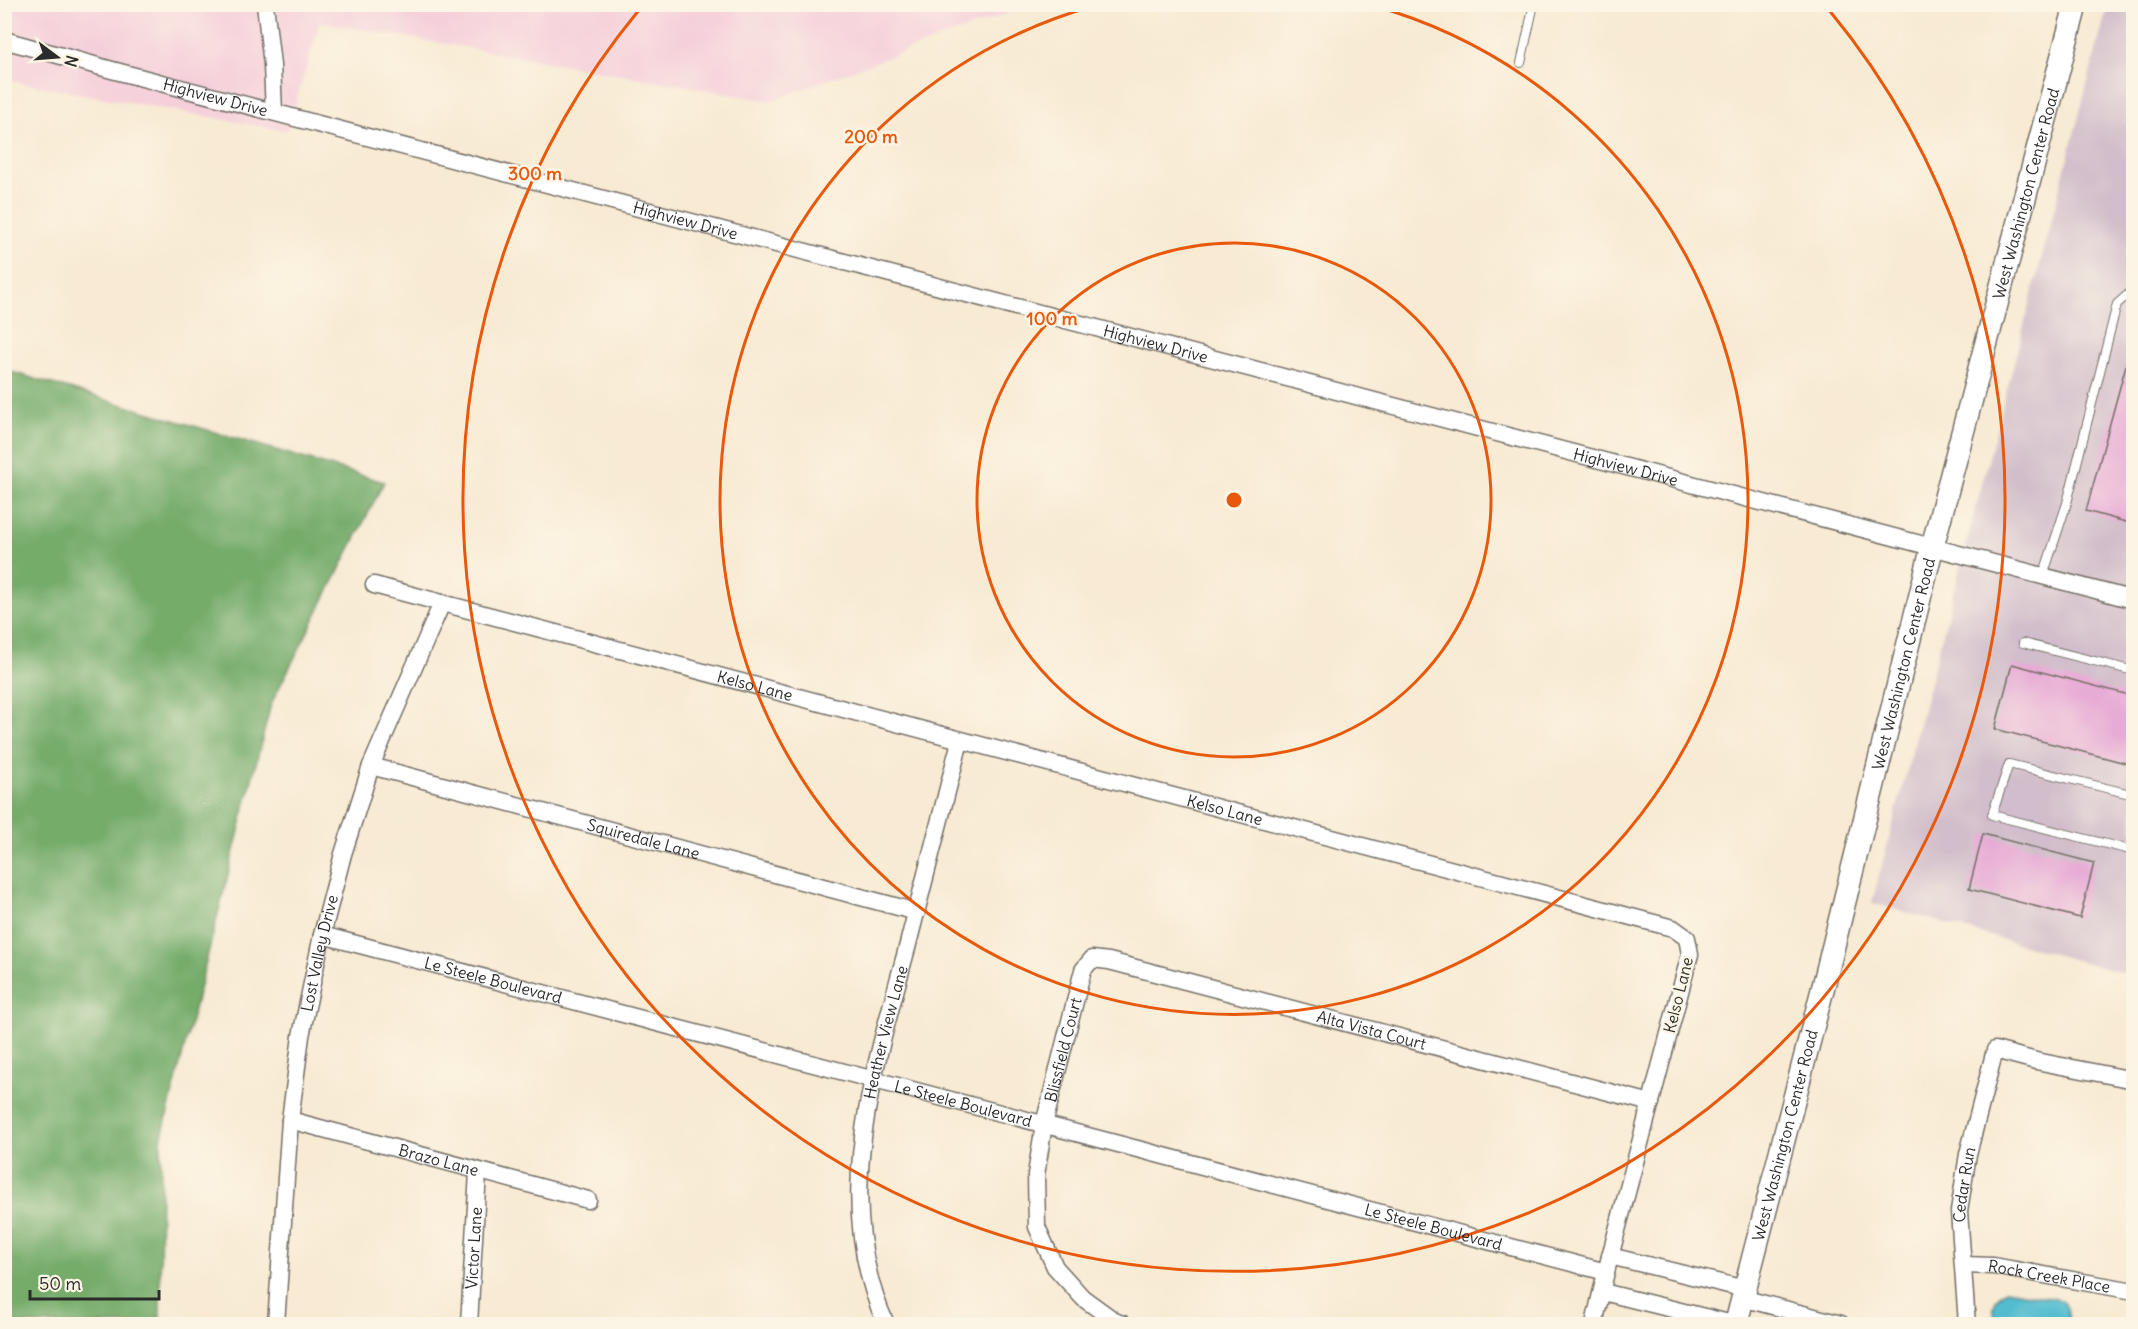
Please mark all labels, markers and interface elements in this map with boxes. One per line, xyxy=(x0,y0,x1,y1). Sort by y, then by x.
north arrow xyxy=(27,27,87,87)
text: N xyxy=(60,53,83,69)
street label: Highview Drive xyxy=(161,74,270,120)
street label: West Washington Center Road xyxy=(1988,86,2063,301)
text: 200 m xyxy=(844,125,898,148)
text: 300 m xyxy=(508,162,562,185)
street label: Highview Drive xyxy=(631,197,740,244)
text: 100 m xyxy=(1027,307,1078,330)
street label: Highview Drive xyxy=(1101,320,1210,367)
street label: Highview Drive xyxy=(1571,443,1680,490)
centre of rings xyxy=(1224,490,1244,510)
street label: West Washington Center Road xyxy=(1867,556,1939,772)
street label: Kelso Lane xyxy=(715,666,795,705)
street label: Kelso Lane xyxy=(1185,790,1265,829)
street label: Squiredale Lane xyxy=(585,814,702,863)
street label: Lost Valley Drive xyxy=(296,893,342,1013)
street label: Le Steele Boulevard xyxy=(422,952,564,1008)
street label: Kelso Lane xyxy=(1659,955,1697,1035)
street label: Heather View Lane xyxy=(859,963,912,1101)
street label: Blissfield Court xyxy=(1040,995,1086,1104)
street label: Alta Vista Court xyxy=(1315,1006,1429,1054)
street label: West Washington Center Road xyxy=(1748,1027,1822,1243)
street label: Le Steele Boulevard xyxy=(892,1076,1034,1131)
street label: Brazo Lane xyxy=(397,1140,481,1180)
street label: Cedar Run xyxy=(1949,1145,1979,1223)
street label: Le Steele Boulevard xyxy=(1362,1199,1504,1254)
street label: Victor Lane xyxy=(461,1207,486,1290)
street label: Rock Creek Place xyxy=(1986,1255,2112,1297)
scale bar xyxy=(30,1263,159,1301)
text: 50 m xyxy=(39,1272,81,1295)

